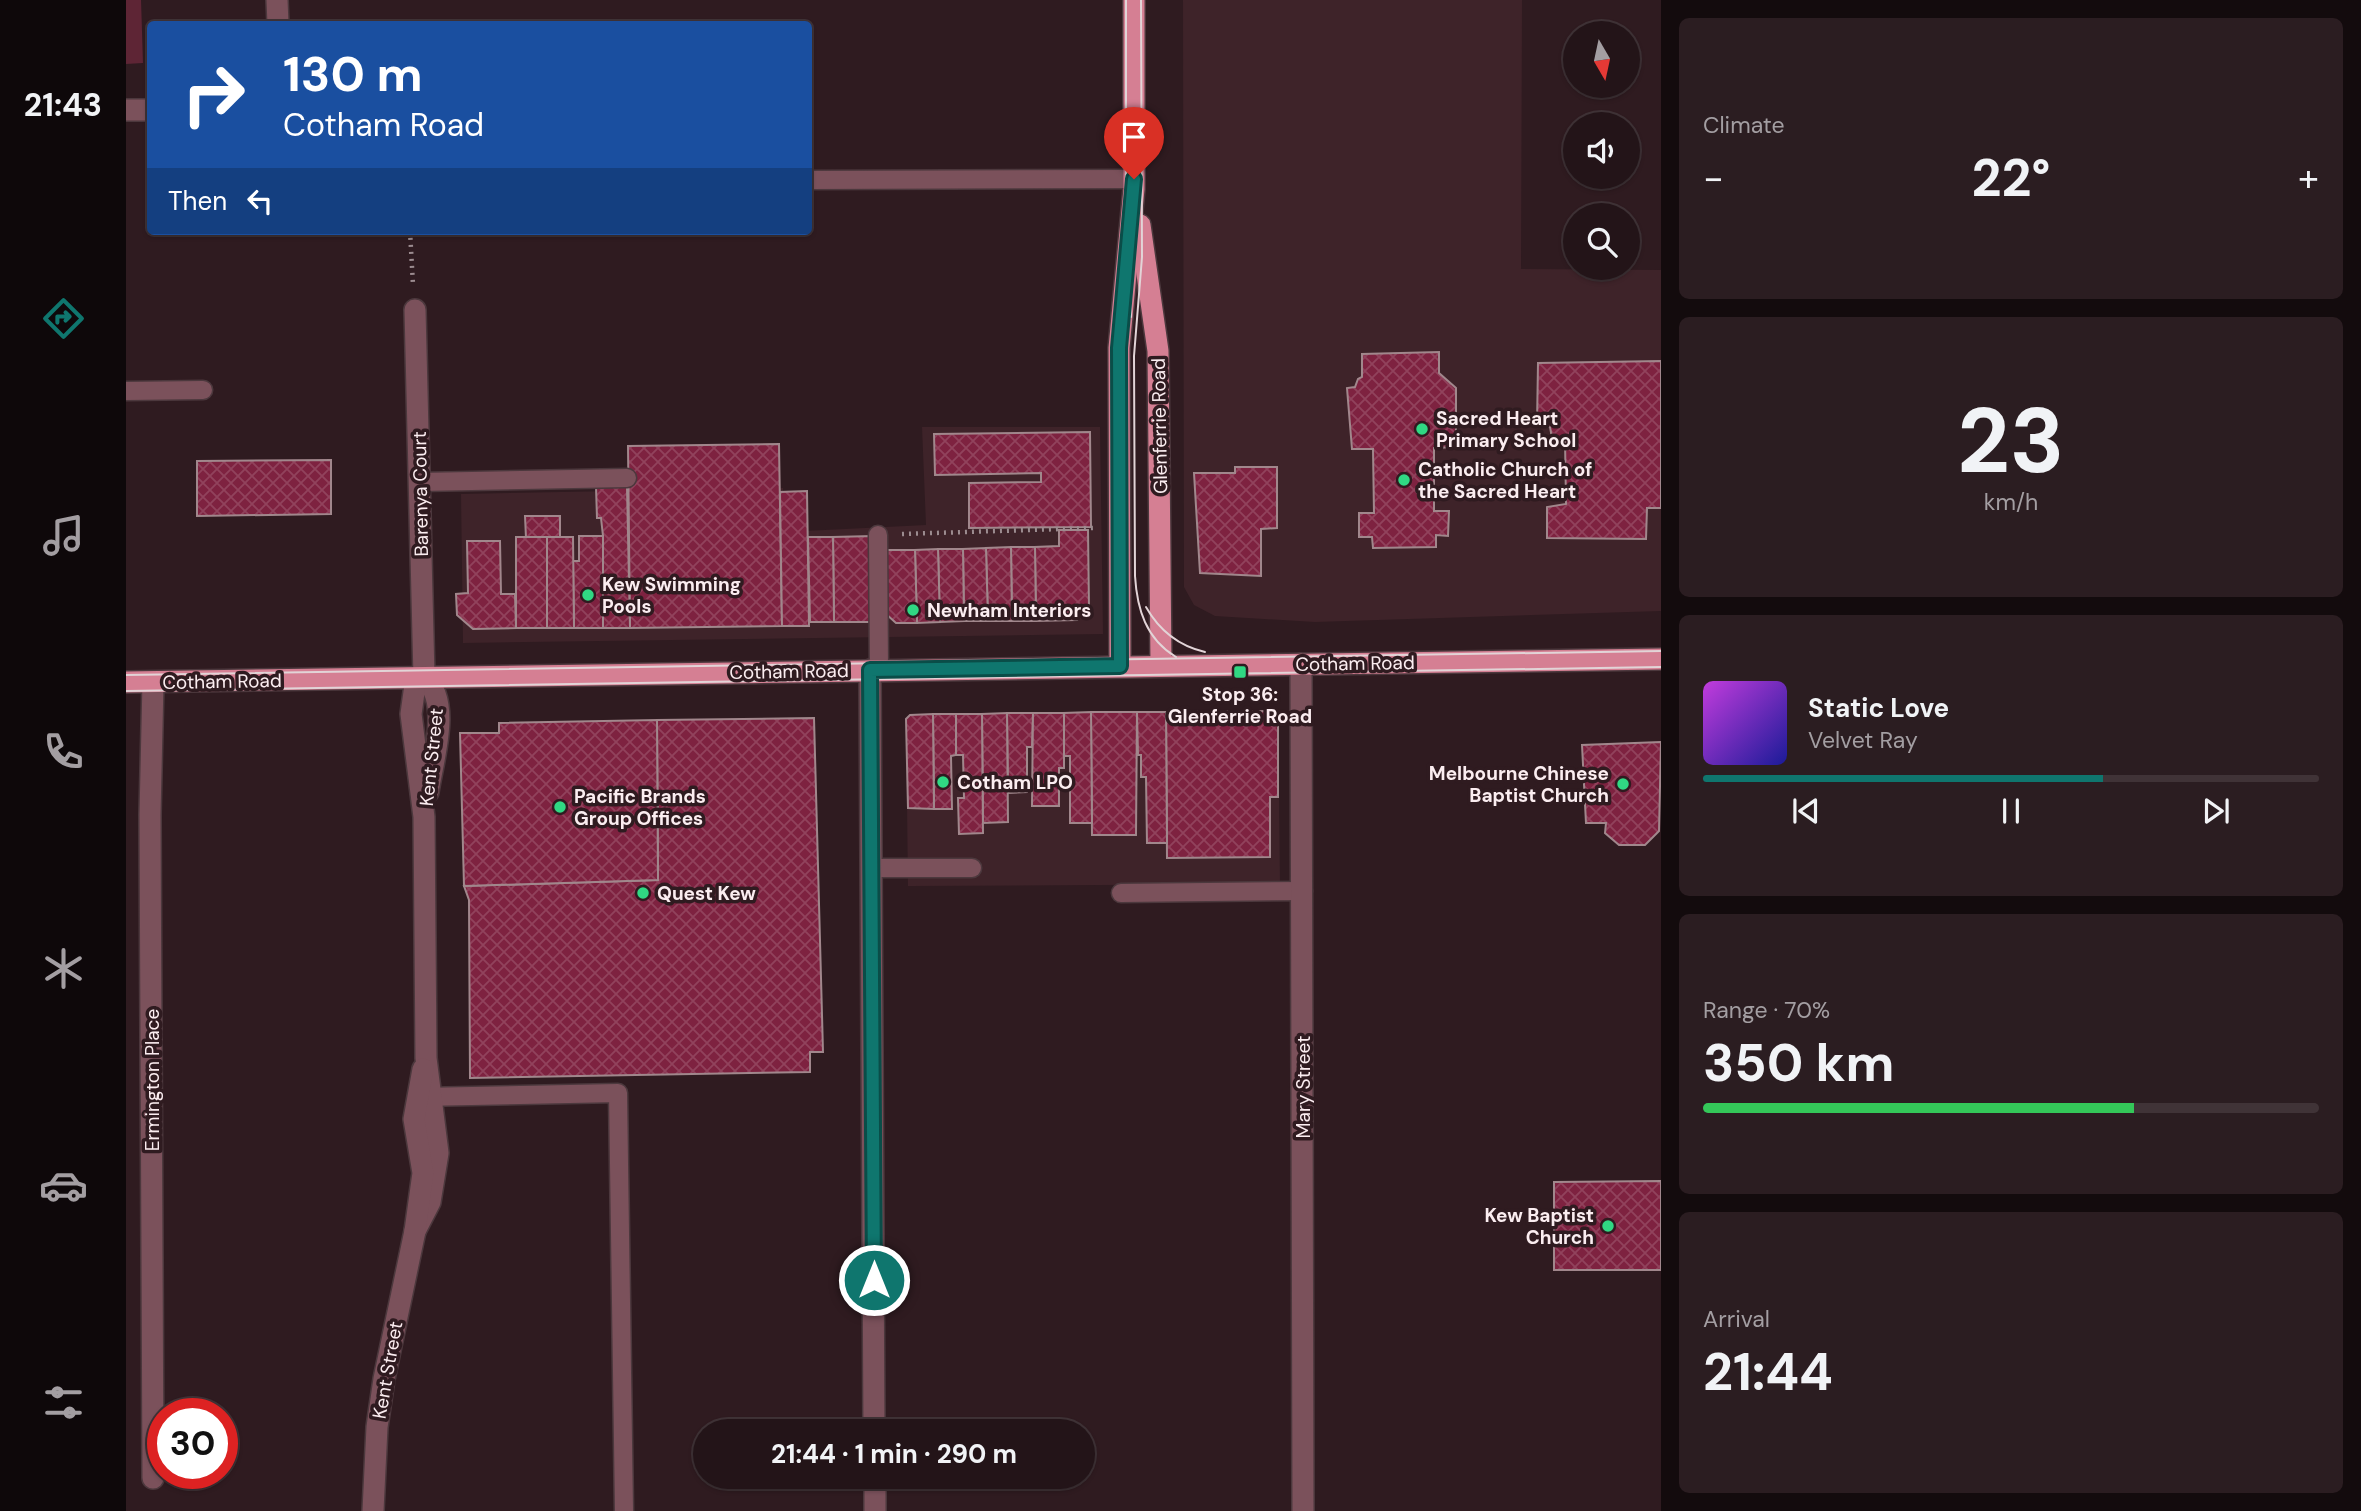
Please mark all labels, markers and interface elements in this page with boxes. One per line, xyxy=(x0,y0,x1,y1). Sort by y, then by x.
north arrow xyxy=(1563,21,1640,98)
map controls xyxy=(1563,21,1640,280)
text: 130 m xyxy=(283,42,423,106)
icon: right xyxy=(168,49,259,140)
text: 21:43 xyxy=(24,84,102,126)
text: Cotham Road xyxy=(283,104,484,146)
pin xyxy=(1104,107,1164,179)
text: Climate xyxy=(1703,110,1785,140)
button: sound xyxy=(1563,112,1640,189)
icon: arrive xyxy=(1115,118,1153,156)
text: 22° xyxy=(1972,144,2050,212)
text: − xyxy=(1703,153,1724,203)
text: + xyxy=(2298,153,2319,203)
icon: left xyxy=(241,182,279,220)
text: Then xyxy=(168,184,227,218)
button: search xyxy=(1563,203,1640,280)
icon: directions xyxy=(39,294,88,343)
street label: Glenferrie Road xyxy=(1146,358,1173,494)
text: 23 xyxy=(1957,382,2065,500)
place label: Sacred Heart Primary School xyxy=(1436,406,1576,453)
marker: Sacred Heart Primary School xyxy=(1414,421,1430,437)
street label: Barenya Court xyxy=(407,431,434,557)
place label: Catholic Church of the Sacred Heart xyxy=(1418,457,1592,504)
marker: Catholic Church of the Sacred Heart xyxy=(1396,472,1412,488)
text: km/h xyxy=(1984,487,2038,517)
icon: music xyxy=(39,511,88,560)
place label: Kew Swimming Pools xyxy=(602,572,741,619)
marker: Kew Swimming Pools xyxy=(580,587,596,603)
place label: Newham Interiors xyxy=(927,598,1091,623)
marker: Newham Interiors xyxy=(905,602,921,618)
street label: Cotham Road xyxy=(1295,650,1415,677)
street label: Cotham Road xyxy=(729,658,849,685)
marker: Stop 36: Glenferrie Road xyxy=(1232,664,1248,680)
street label: Cotham Road xyxy=(162,668,282,695)
place label: Stop 36: Glenferrie Road xyxy=(1168,682,1312,729)
text: Static Love xyxy=(1808,691,1949,725)
street label: Kent Street xyxy=(414,707,449,807)
text: Velvet Ray xyxy=(1808,725,1918,755)
icon: phone xyxy=(39,727,88,776)
place label: Melbourne Chinese Baptist Church xyxy=(1429,761,1609,808)
place label: Cotham LPO xyxy=(957,770,1073,795)
marker: Cotham LPO xyxy=(935,774,951,790)
marker: Melbourne Chinese Baptist Church xyxy=(1615,776,1631,792)
place label: Pacific Brands Group Offices xyxy=(574,784,706,831)
icon: previous xyxy=(1787,792,1825,830)
icon: pause xyxy=(1992,792,2030,830)
icon: next xyxy=(2197,792,2235,830)
marker: Pacific Brands Group Offices xyxy=(552,799,568,815)
place label: Quest Kew xyxy=(657,881,756,906)
marker: Quest Kew xyxy=(635,885,651,901)
icon: climate xyxy=(39,944,88,993)
text: Range · 70% xyxy=(1703,995,1830,1025)
street label: Ermington Place xyxy=(140,1009,165,1151)
text: 350 km xyxy=(1703,1029,1895,1097)
street label: Mary Street xyxy=(1291,1036,1316,1138)
icon: car xyxy=(39,1161,88,1210)
place label: Kew Baptist Church xyxy=(1485,1203,1594,1250)
marker: Kew Baptist Church xyxy=(1600,1218,1616,1234)
position arrow xyxy=(837,1243,911,1317)
text: Arrival xyxy=(1703,1304,1770,1334)
street label: Kent Street xyxy=(367,1319,408,1421)
text: 21:44 xyxy=(1703,1338,1833,1406)
icon: filters xyxy=(39,1378,88,1427)
speed limit sign: 30 xyxy=(147,1398,238,1489)
text: 21:44 · 1 min · 290 m xyxy=(771,1437,1017,1471)

